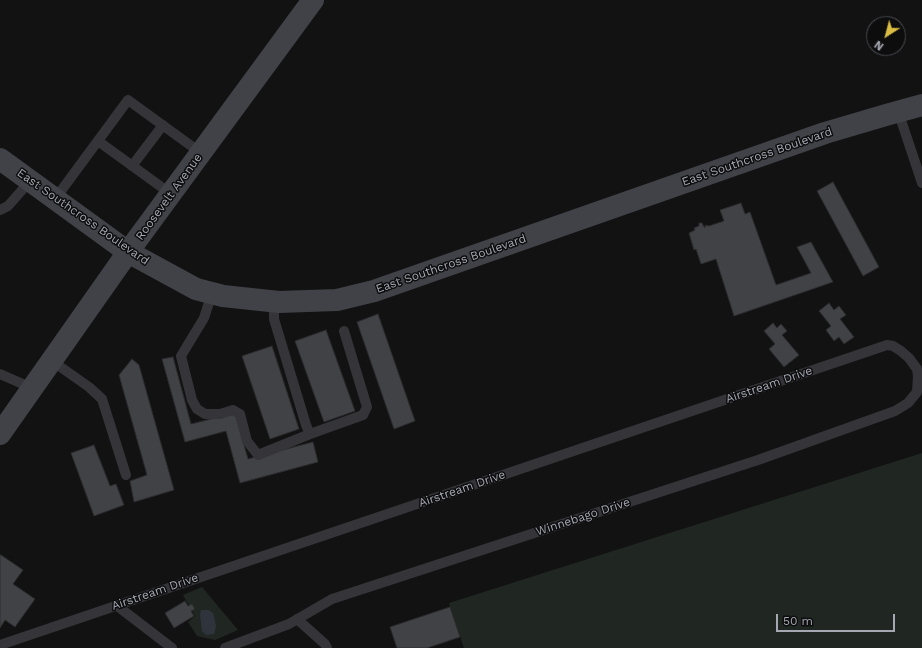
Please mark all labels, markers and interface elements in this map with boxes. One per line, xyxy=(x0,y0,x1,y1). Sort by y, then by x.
north arrow xyxy=(866,16,906,56)
text: N xyxy=(872,38,886,53)
street label: East Southcross Boulevard xyxy=(680,124,834,190)
street label: Roosevelt Avenue xyxy=(133,151,205,243)
street label: East Southcross Boulevard xyxy=(14,166,152,268)
street label: East Southcross Boulevard xyxy=(374,231,528,297)
street label: Airstream Drive xyxy=(724,363,814,407)
street label: Airstream Drive xyxy=(417,467,507,511)
street label: Winnebago Drive xyxy=(534,495,632,539)
street label: Airstream Drive xyxy=(110,570,200,614)
scale bar xyxy=(778,606,897,632)
text: 50 m xyxy=(783,614,813,628)

